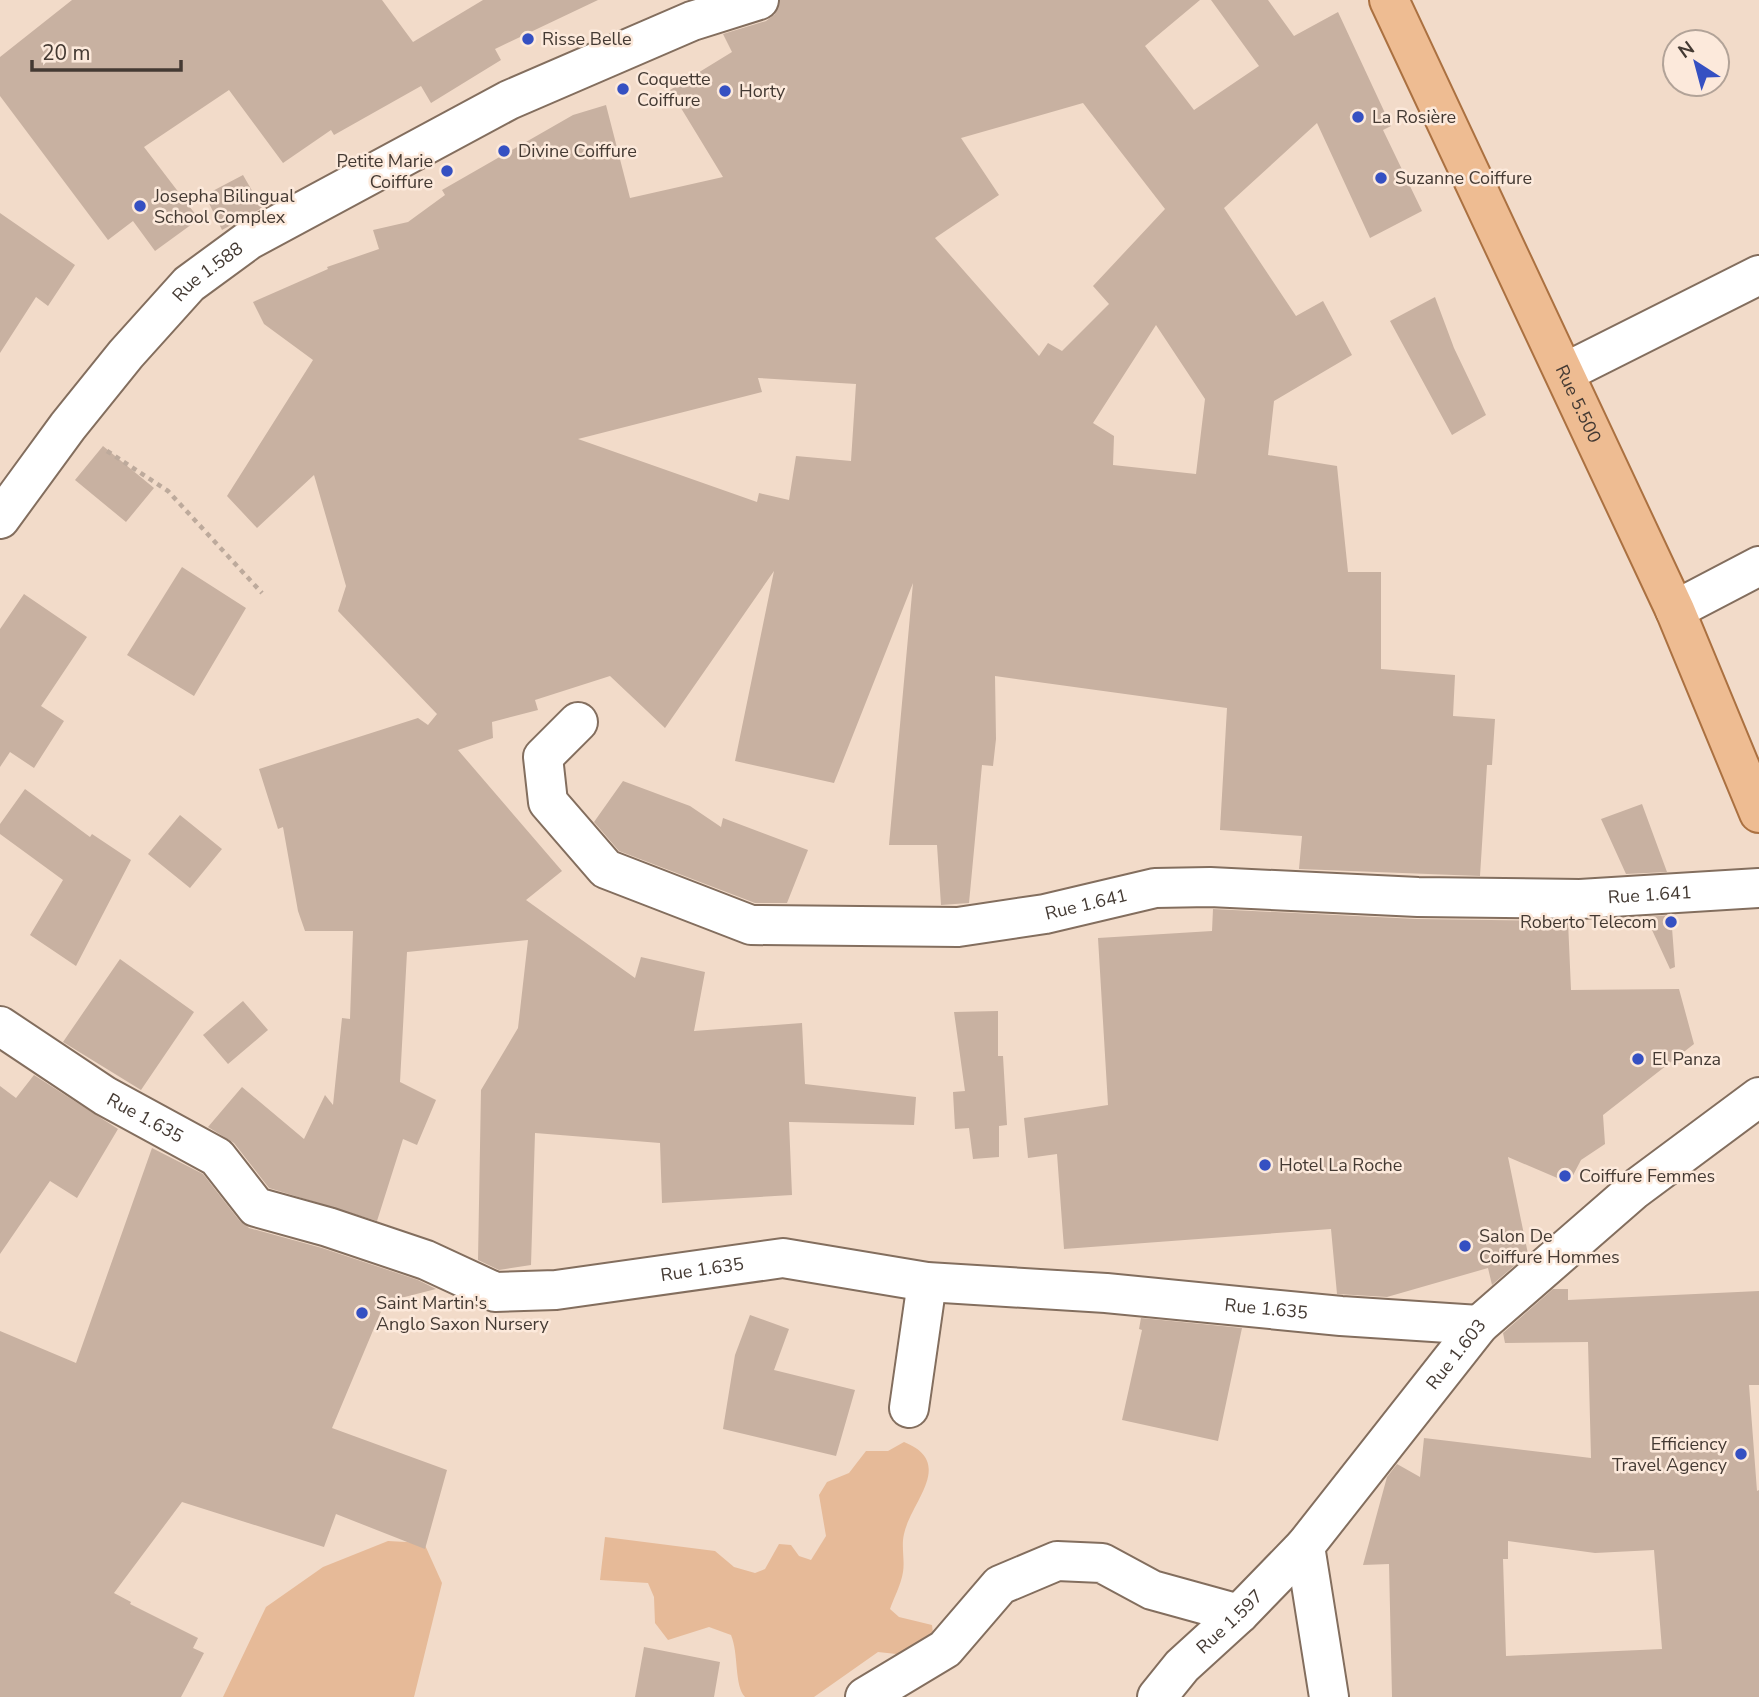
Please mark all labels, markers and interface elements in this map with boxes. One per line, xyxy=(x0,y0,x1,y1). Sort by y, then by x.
place label: Risse Belle xyxy=(542,27,632,51)
scale bar xyxy=(32,28,180,72)
north arrow xyxy=(1661,28,1731,98)
marker: Risse Belle xyxy=(520,31,536,47)
text: N xyxy=(1673,35,1700,65)
text: 20 m xyxy=(42,39,91,67)
place label: Coquette Coiffure xyxy=(637,67,711,112)
place label: Horty xyxy=(739,79,786,103)
marker: Coquette Coiffure xyxy=(615,81,631,97)
marker: Horty xyxy=(717,83,733,99)
place label: La Rosière xyxy=(1372,105,1456,129)
marker: La Rosière xyxy=(1350,109,1366,125)
place label: Divine Coiffure xyxy=(518,139,637,163)
marker: Divine Coiffure xyxy=(496,143,512,159)
place label: Petite Marie Coiffure xyxy=(336,149,433,194)
marker: Petite Marie Coiffure xyxy=(439,163,455,179)
place label: Suzanne Coiffure xyxy=(1395,166,1532,190)
marker: Suzanne Coiffure xyxy=(1373,170,1389,186)
place label: Josepha Bilingual School Complex xyxy=(153,184,295,229)
marker: Josepha Bilingual School Complex xyxy=(132,198,148,214)
street label: Rue 1.588 xyxy=(167,236,248,307)
street label: Rue 5.500 xyxy=(1550,361,1607,447)
street label: Rue 1.641 xyxy=(1607,880,1692,909)
street label: Rue 1.641 xyxy=(1043,883,1130,926)
place label: Roberto Telecom xyxy=(1520,910,1657,934)
marker: Roberto Telecom xyxy=(1663,914,1679,930)
place label: El Panza xyxy=(1652,1047,1721,1071)
marker: El Panza xyxy=(1630,1051,1646,1067)
street label: Rue 1.635 xyxy=(103,1087,188,1148)
place label: Hotel La Roche xyxy=(1279,1153,1402,1177)
marker: Hotel La Roche xyxy=(1257,1157,1273,1173)
place label: Coiffure Femmes xyxy=(1579,1164,1715,1188)
marker: Coiffure Femmes xyxy=(1557,1168,1573,1184)
place label: Salon De Coiffure Hommes xyxy=(1479,1224,1620,1269)
marker: Salon De Coiffure Hommes xyxy=(1457,1238,1473,1254)
street label: Rue 1.635 xyxy=(659,1252,745,1287)
place label: Saint Martin's Anglo Saxon Nursery xyxy=(376,1291,549,1336)
street label: Rue 1.635 xyxy=(1223,1293,1309,1325)
marker: Saint Martin's Anglo Saxon Nursery xyxy=(354,1305,370,1321)
street label: Rue 1.603 xyxy=(1421,1314,1491,1395)
place label: Efficiency Travel Agency xyxy=(1612,1432,1728,1477)
marker: Efficiency Travel Agency xyxy=(1733,1446,1749,1462)
street label: Rue 1.597 xyxy=(1191,1584,1268,1659)

